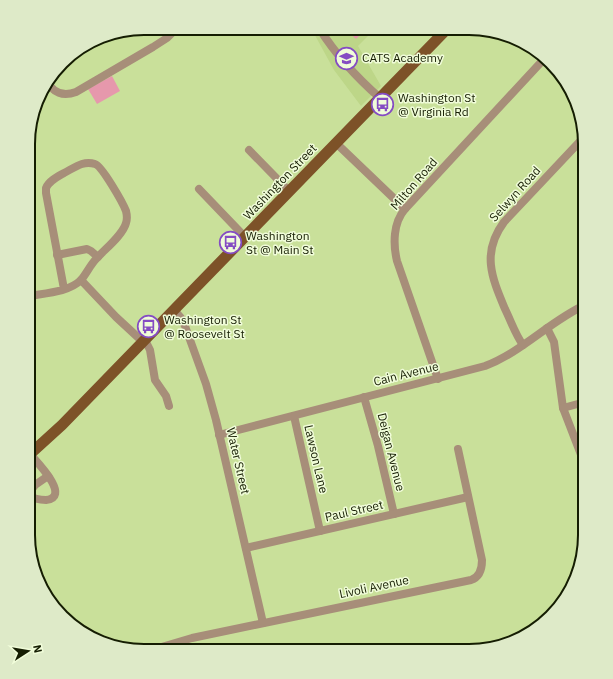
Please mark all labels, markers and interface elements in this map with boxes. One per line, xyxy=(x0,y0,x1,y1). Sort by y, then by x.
school or university icon: CATS Academy xyxy=(333,45,359,71)
place label: CATS Academy xyxy=(362,50,443,65)
place label: Washington St @ Virginia Rd xyxy=(398,90,476,119)
bus stop icon: Washington St @ Virginia Rd xyxy=(369,92,395,118)
street label: Washington Street xyxy=(240,141,320,223)
street label: Milton Road xyxy=(387,155,440,213)
street label: Selwyn Road xyxy=(486,163,543,224)
place label: Washington St @ Main St xyxy=(246,228,314,257)
bus stop icon: Washington St @ Main St xyxy=(217,230,243,256)
place label: Washington St @ Roosevelt St xyxy=(164,312,245,341)
bus stop icon: Washington St @ Roosevelt St xyxy=(135,314,161,340)
street label: Cain Avenue xyxy=(372,358,440,389)
street label: Deigan Avenue xyxy=(375,411,409,493)
street label: Lawson Lane xyxy=(301,423,332,495)
street label: Water Street xyxy=(224,426,253,496)
street label: Paul Street xyxy=(323,497,385,525)
street label: Livoli Avenue xyxy=(338,572,410,601)
north arrow xyxy=(8,631,48,671)
text: N xyxy=(30,644,45,654)

